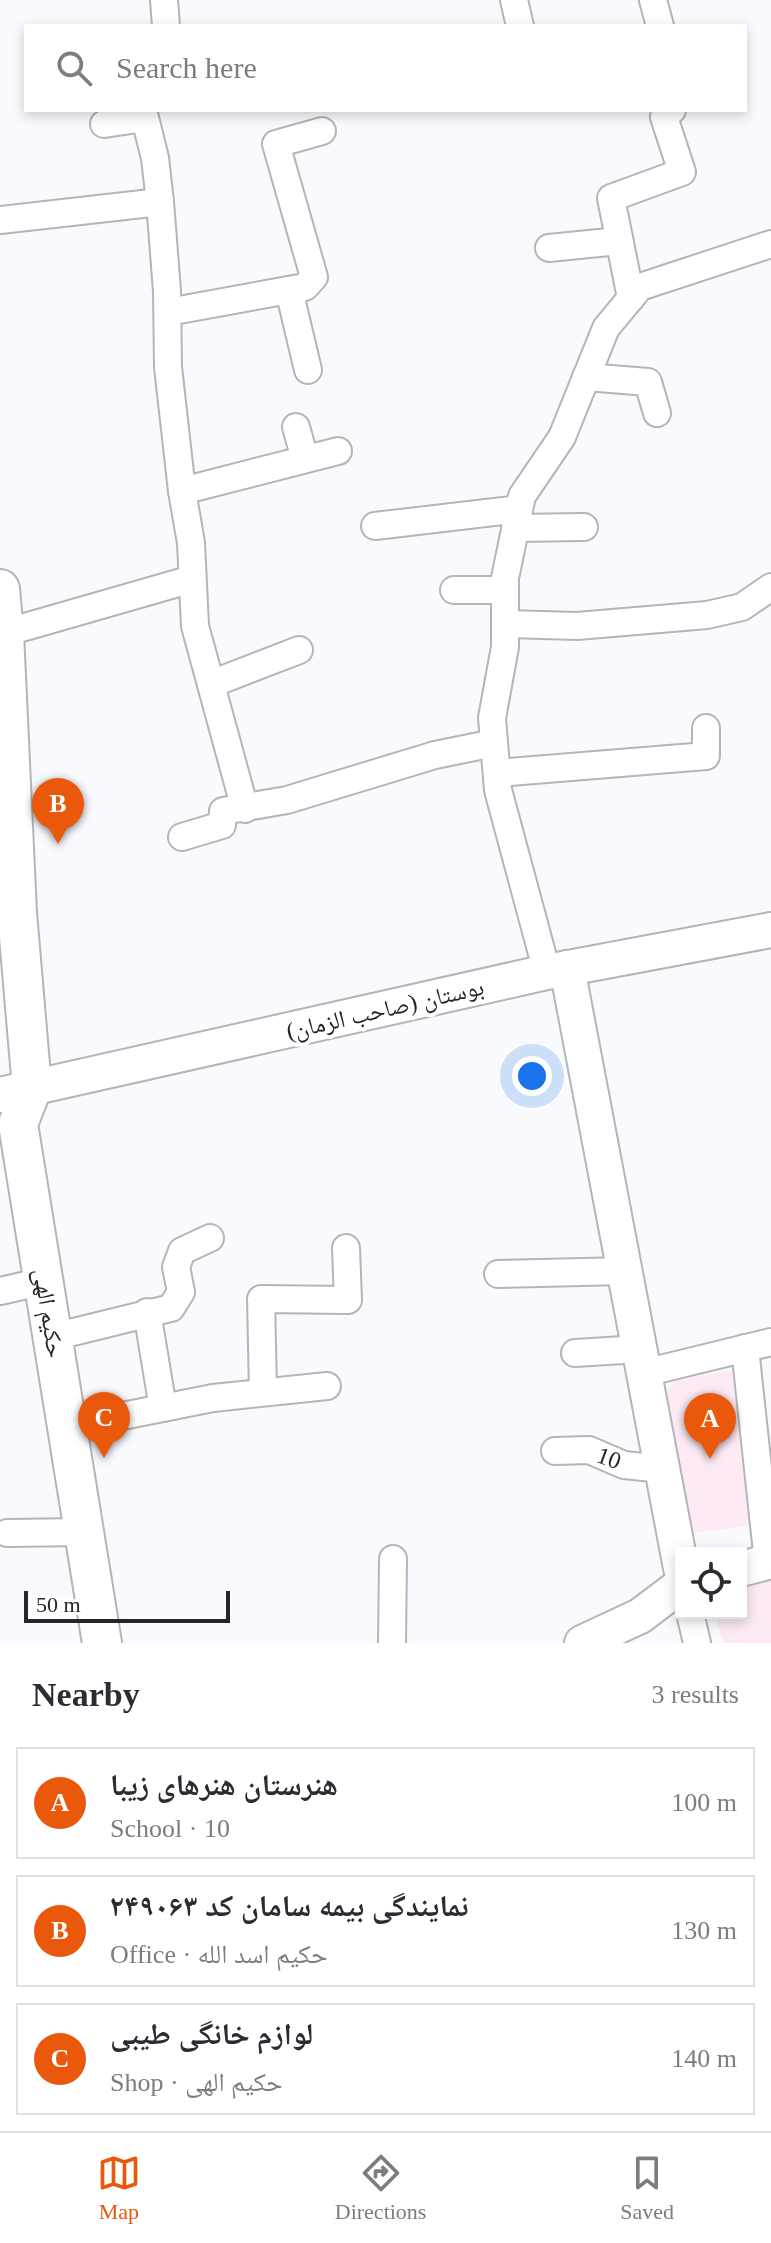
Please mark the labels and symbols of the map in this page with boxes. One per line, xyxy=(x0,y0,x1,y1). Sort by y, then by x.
pin: B xyxy=(32,778,84,844)
street label: بوستان (صاحب الزمان) xyxy=(284,974,486,1045)
your location xyxy=(512,1056,552,1096)
street label: حکیم الهی xyxy=(26,1267,69,1360)
pin: C xyxy=(78,1392,130,1458)
pin: A xyxy=(684,1393,736,1459)
street label: 10 xyxy=(593,1442,625,1474)
scale bar xyxy=(24,1587,230,1623)

